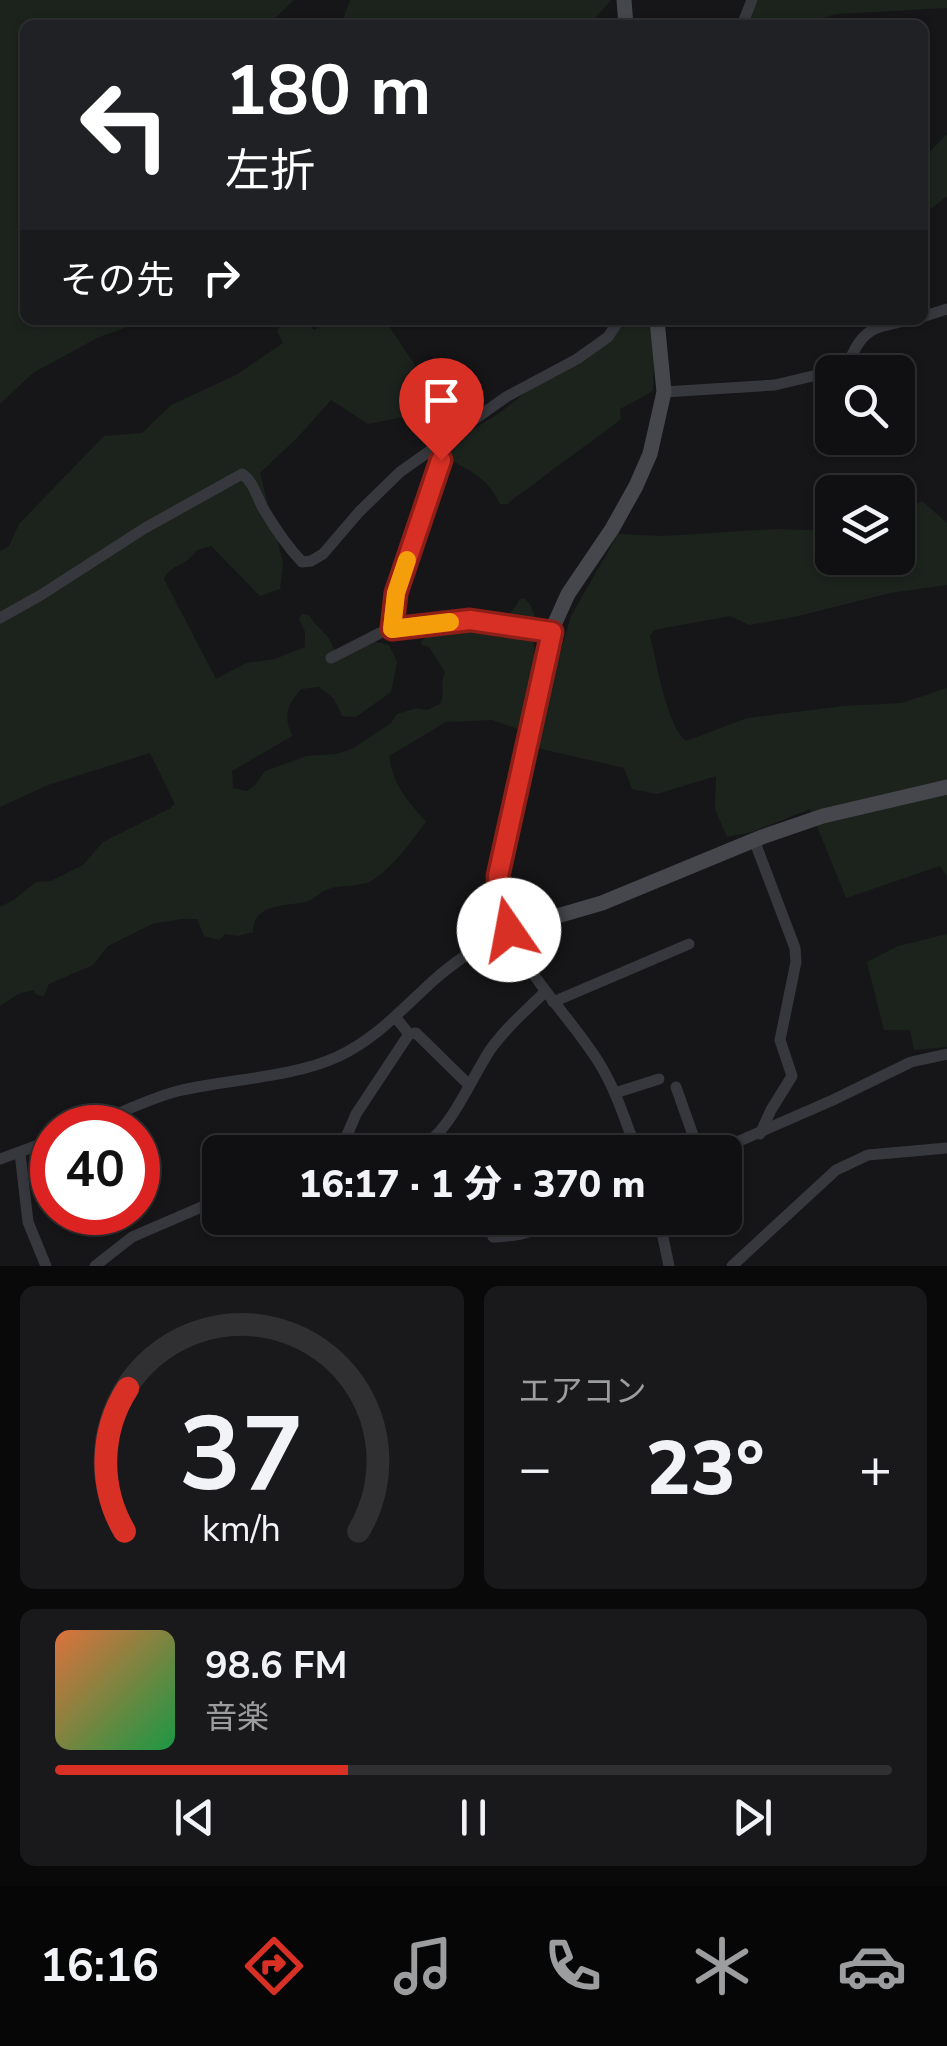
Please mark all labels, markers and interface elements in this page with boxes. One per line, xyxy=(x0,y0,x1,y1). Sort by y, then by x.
text: 180 m xyxy=(225,43,431,139)
icon: left xyxy=(60,60,190,190)
text: 左折 xyxy=(225,141,315,202)
icon: right xyxy=(194,250,249,305)
text: その先 xyxy=(60,255,174,306)
map controls xyxy=(815,355,915,575)
button: search xyxy=(815,355,915,455)
pin xyxy=(399,358,484,461)
icon: arrive xyxy=(414,373,469,428)
button: layers xyxy=(815,475,915,575)
position arrow xyxy=(457,878,561,982)
speed limit sign: 40 xyxy=(30,1105,160,1235)
text: 16:17 · 1 分 · 370 m xyxy=(298,1159,646,1210)
text: エアコン xyxy=(519,1370,647,1413)
text: 37 xyxy=(179,1384,304,1526)
text: 23° xyxy=(646,1418,765,1520)
text: − xyxy=(519,1431,552,1506)
text: + xyxy=(859,1431,892,1506)
text: km/h xyxy=(202,1505,281,1554)
text: 98.6 FM xyxy=(205,1640,347,1691)
text: 音楽 xyxy=(205,1696,269,1739)
icon: previous xyxy=(167,1790,222,1845)
icon: pause xyxy=(446,1790,501,1845)
icon: next xyxy=(725,1790,780,1845)
icon: directions xyxy=(239,1931,309,2001)
icon: music xyxy=(388,1931,458,2001)
icon: phone xyxy=(538,1931,608,2001)
icon: climate xyxy=(687,1931,757,2001)
icon: car xyxy=(837,1931,907,2001)
text: 16:16 xyxy=(40,1936,159,1997)

